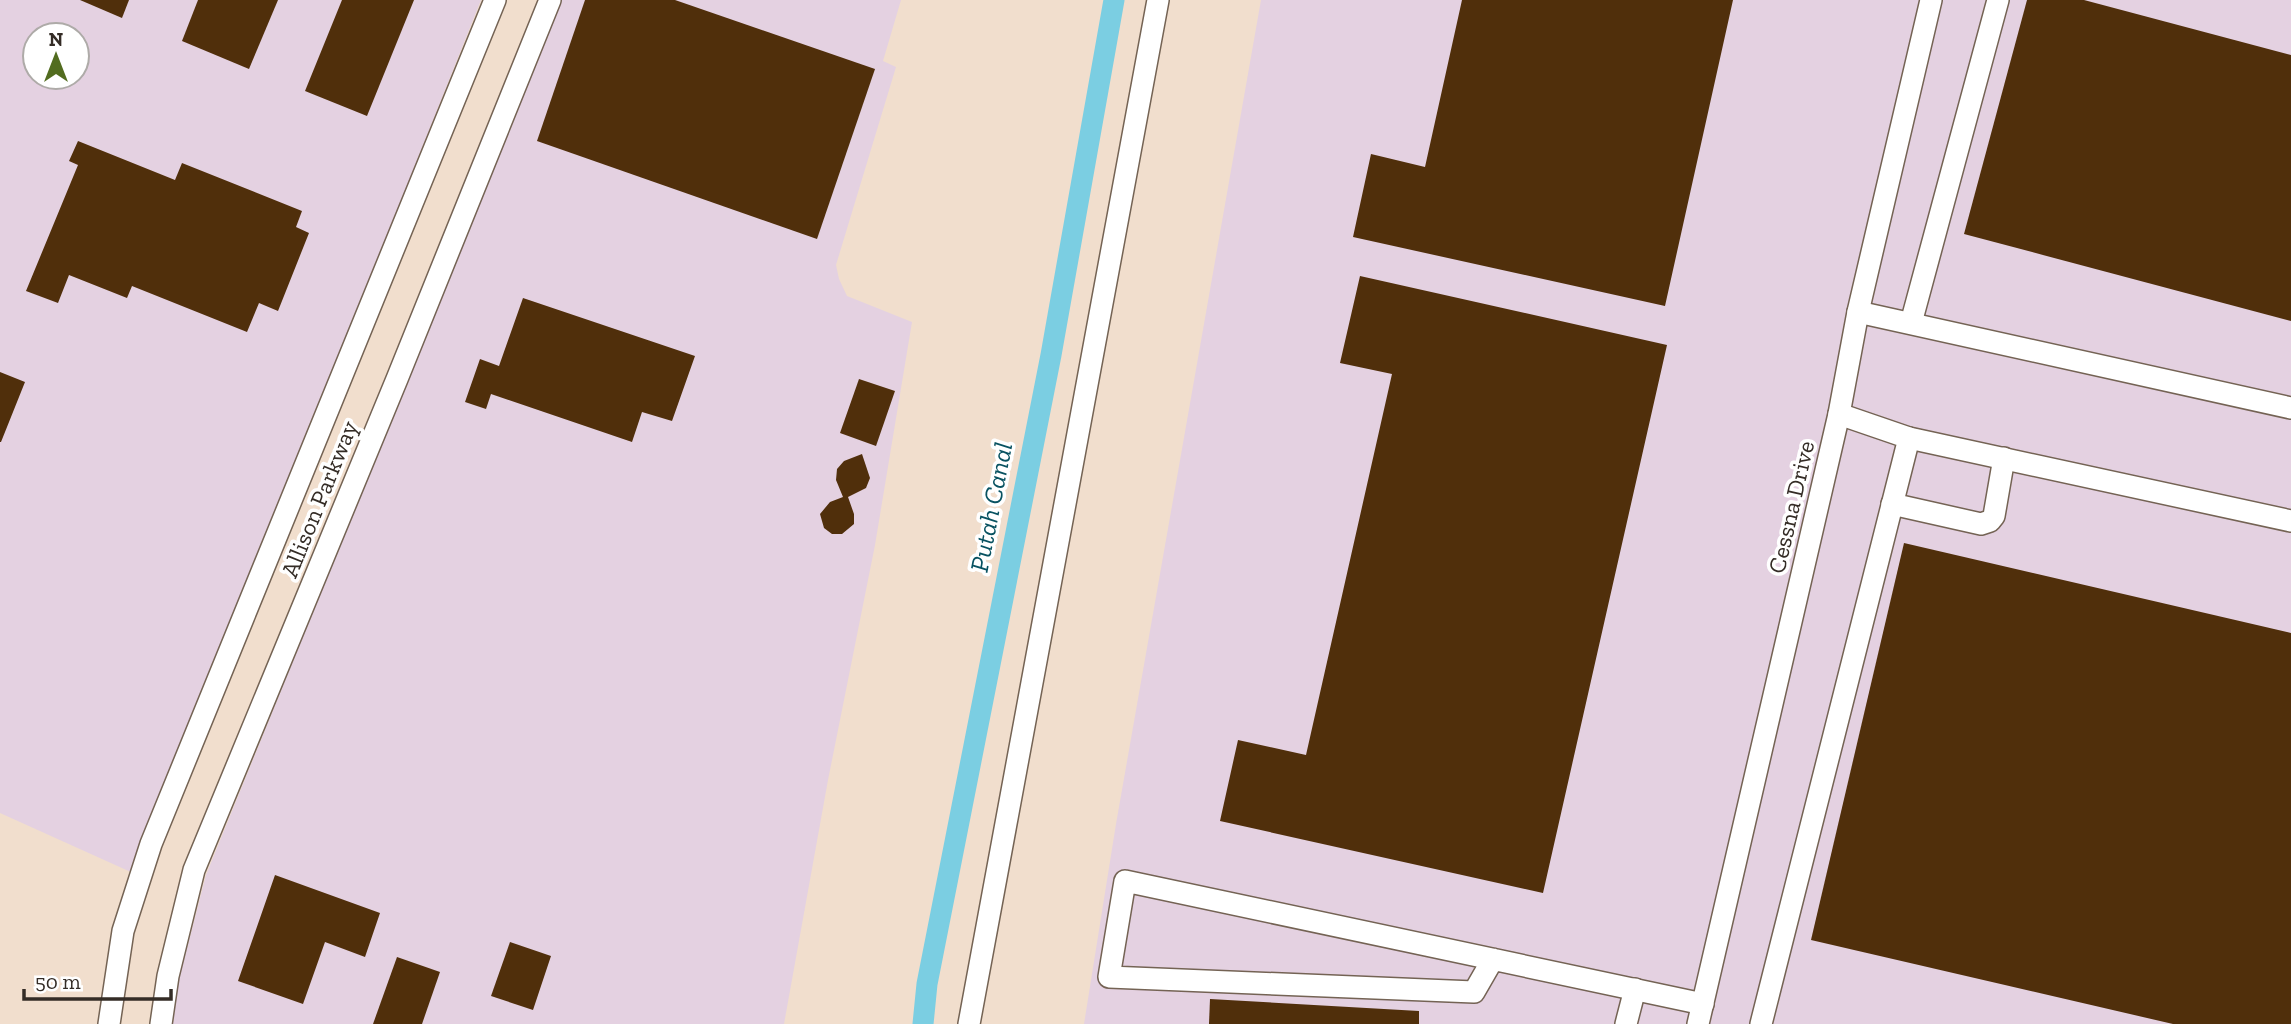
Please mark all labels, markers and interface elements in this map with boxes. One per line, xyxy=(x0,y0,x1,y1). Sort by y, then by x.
north arrow xyxy=(21,21,91,91)
text: N xyxy=(49,28,63,51)
street label: Allison Parkway xyxy=(274,416,364,582)
street label: Cessna Drive xyxy=(1762,438,1820,576)
water label: Putah Canal xyxy=(963,440,1019,574)
scale bar xyxy=(24,958,172,1002)
text: 50 m xyxy=(35,969,81,994)

